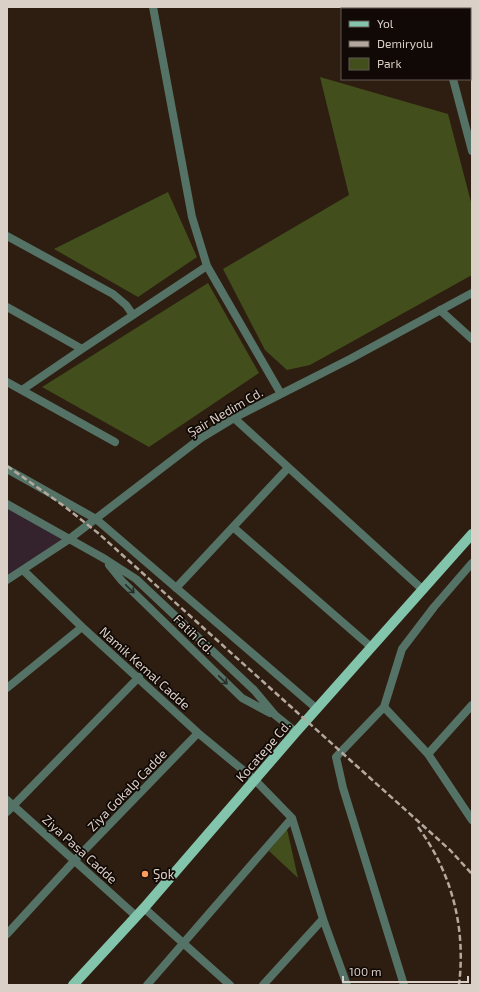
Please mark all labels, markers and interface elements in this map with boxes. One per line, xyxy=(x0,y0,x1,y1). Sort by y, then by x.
legend xyxy=(341,8,471,80)
text: Yol xyxy=(377,16,394,30)
text: Demiryolu xyxy=(377,36,433,50)
text: Park xyxy=(377,56,402,70)
street label: Şair Nedim Cd. xyxy=(184,384,266,441)
one-way arrow xyxy=(125,584,135,594)
street label: Fatih Cd. xyxy=(170,611,218,657)
street label: Namik Kemal Cadde xyxy=(96,623,194,713)
one-way arrow xyxy=(218,675,228,685)
street label: Kocatepe Cd. xyxy=(232,717,294,785)
street label: Ziya Gokalp Cadde xyxy=(84,746,170,834)
street label: Ziya Pasa Cadde xyxy=(39,811,121,887)
place label: Şok xyxy=(153,866,175,883)
marker: Şok xyxy=(140,869,150,879)
scale bar xyxy=(343,958,468,984)
text: 100 m xyxy=(349,964,381,978)

